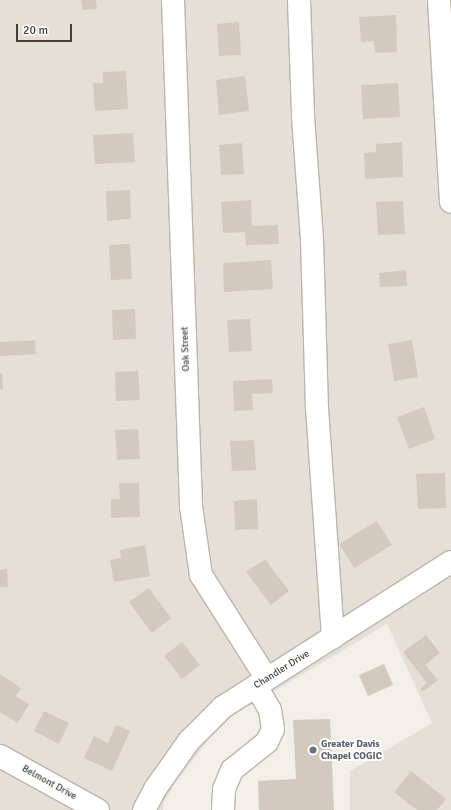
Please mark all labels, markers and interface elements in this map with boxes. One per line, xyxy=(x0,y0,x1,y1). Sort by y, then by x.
scale bar xyxy=(18,16,74,42)
text: 20 m xyxy=(23,23,48,38)
street label: Oak Street xyxy=(179,326,193,372)
street label: Chandler Drive xyxy=(252,648,312,692)
place label: Greater Davis Chapel COGIC xyxy=(321,738,382,762)
marker: Greater Davis Chapel COGIC xyxy=(308,745,318,755)
street label: Belmont Drive xyxy=(20,763,78,803)

